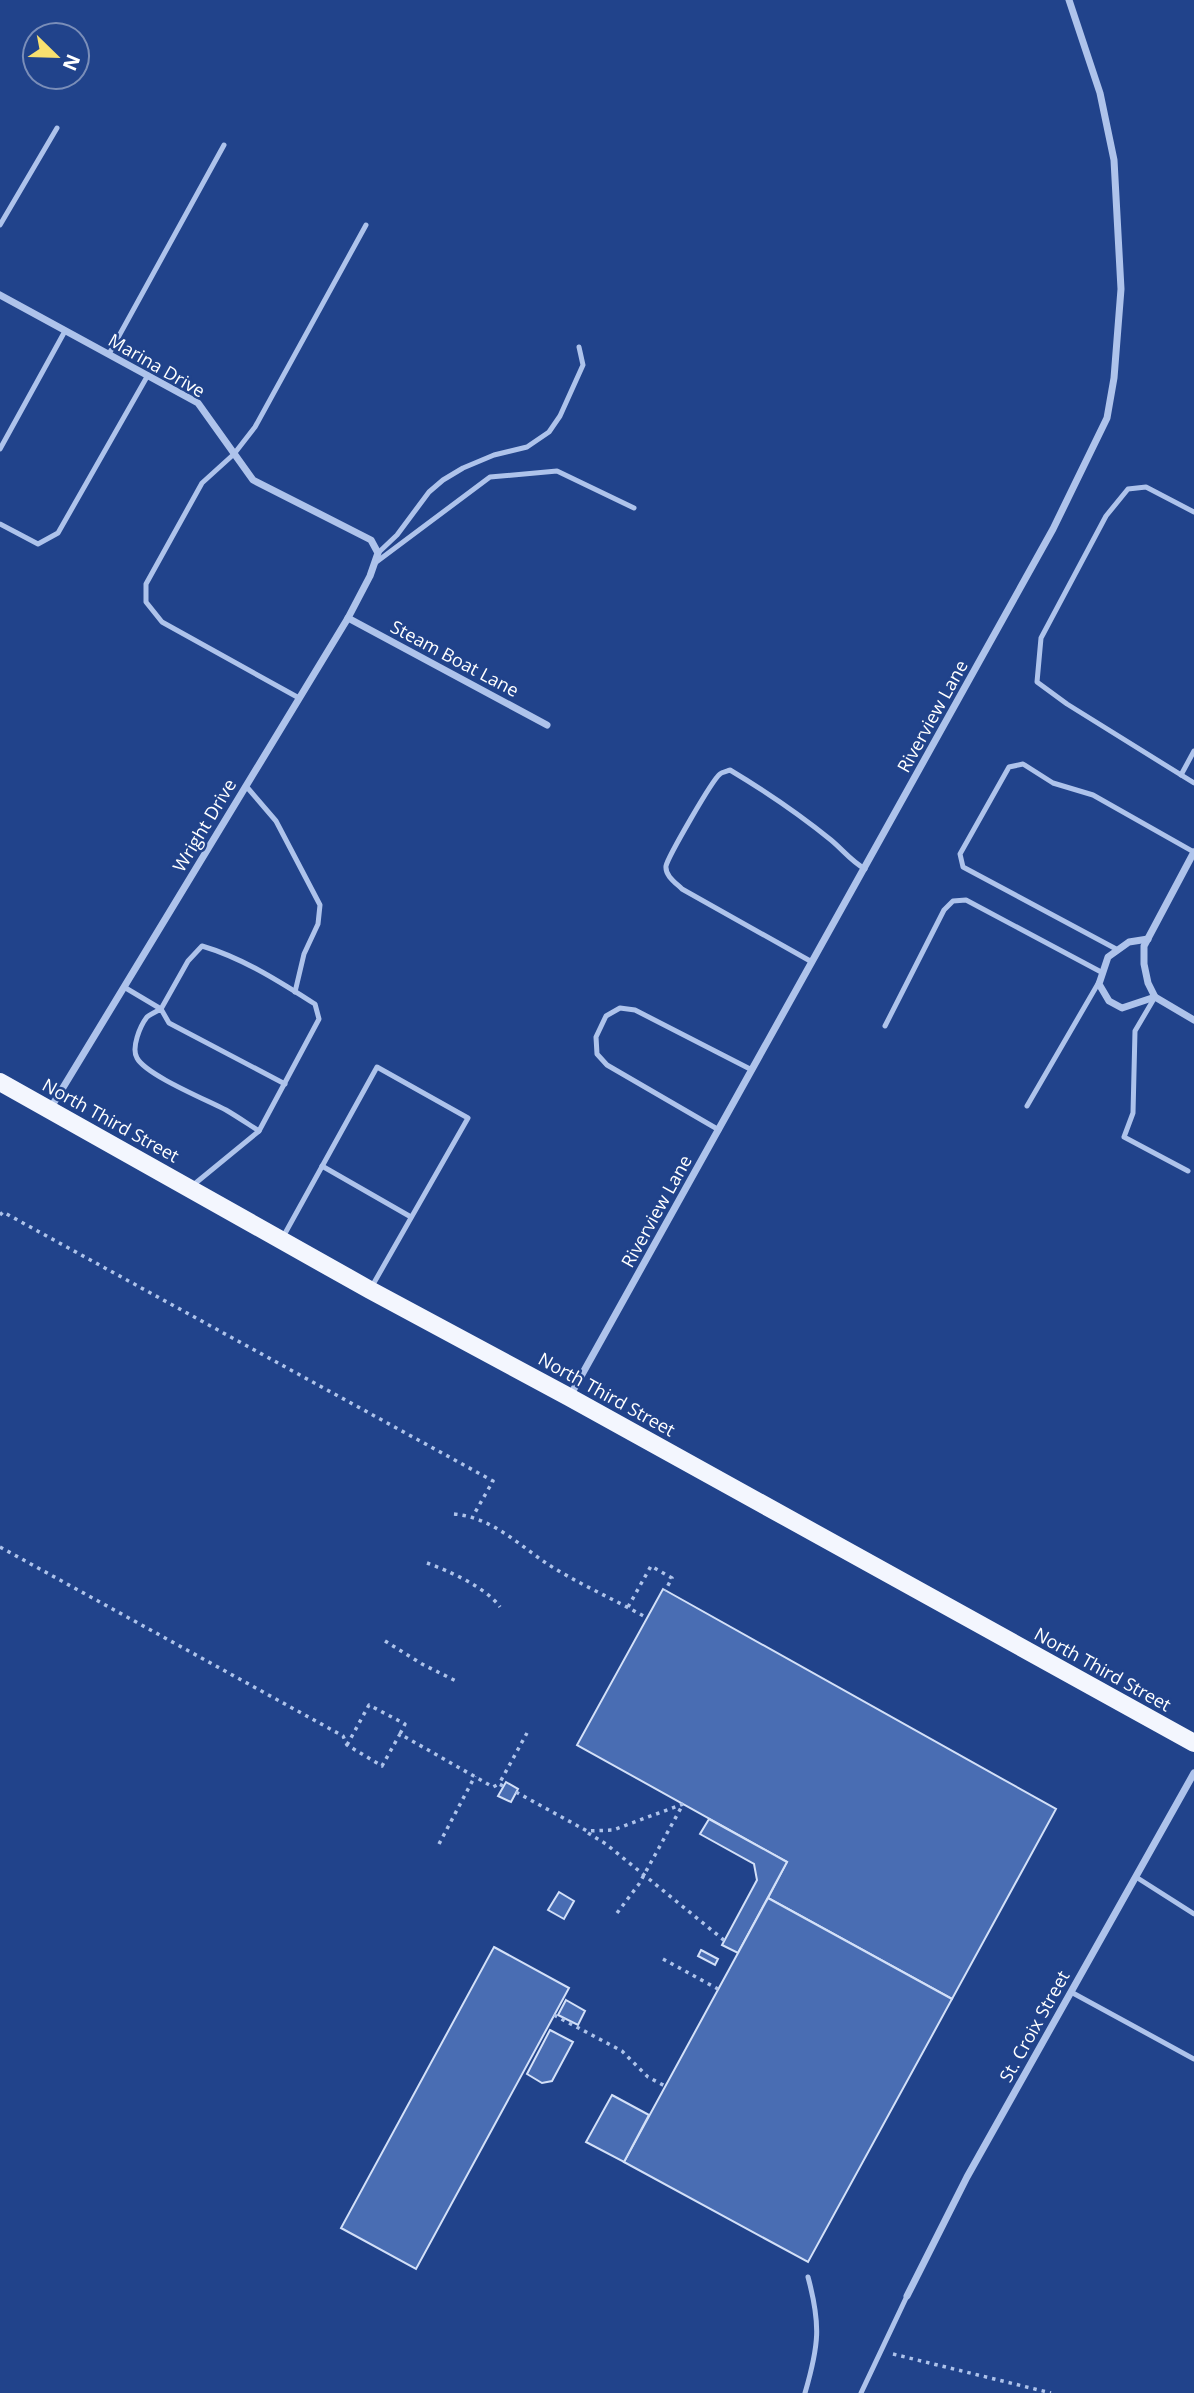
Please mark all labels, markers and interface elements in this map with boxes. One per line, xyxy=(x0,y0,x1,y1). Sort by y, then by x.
north arrow xyxy=(21,21,91,91)
text: N xyxy=(57,50,87,75)
street label: Marina Drive xyxy=(104,328,210,402)
street label: Steam Boat Lane xyxy=(387,614,523,702)
street label: Riverview Lane xyxy=(891,656,973,776)
street label: Wright Drive xyxy=(167,774,241,876)
street label: North Third Street xyxy=(38,1072,184,1168)
street label: Riverview Lane xyxy=(615,1151,697,1271)
street label: North Third Street xyxy=(534,1346,680,1442)
street label: North Third Street xyxy=(1030,1621,1176,1717)
street label: St. Croix Street xyxy=(993,1966,1075,2086)

